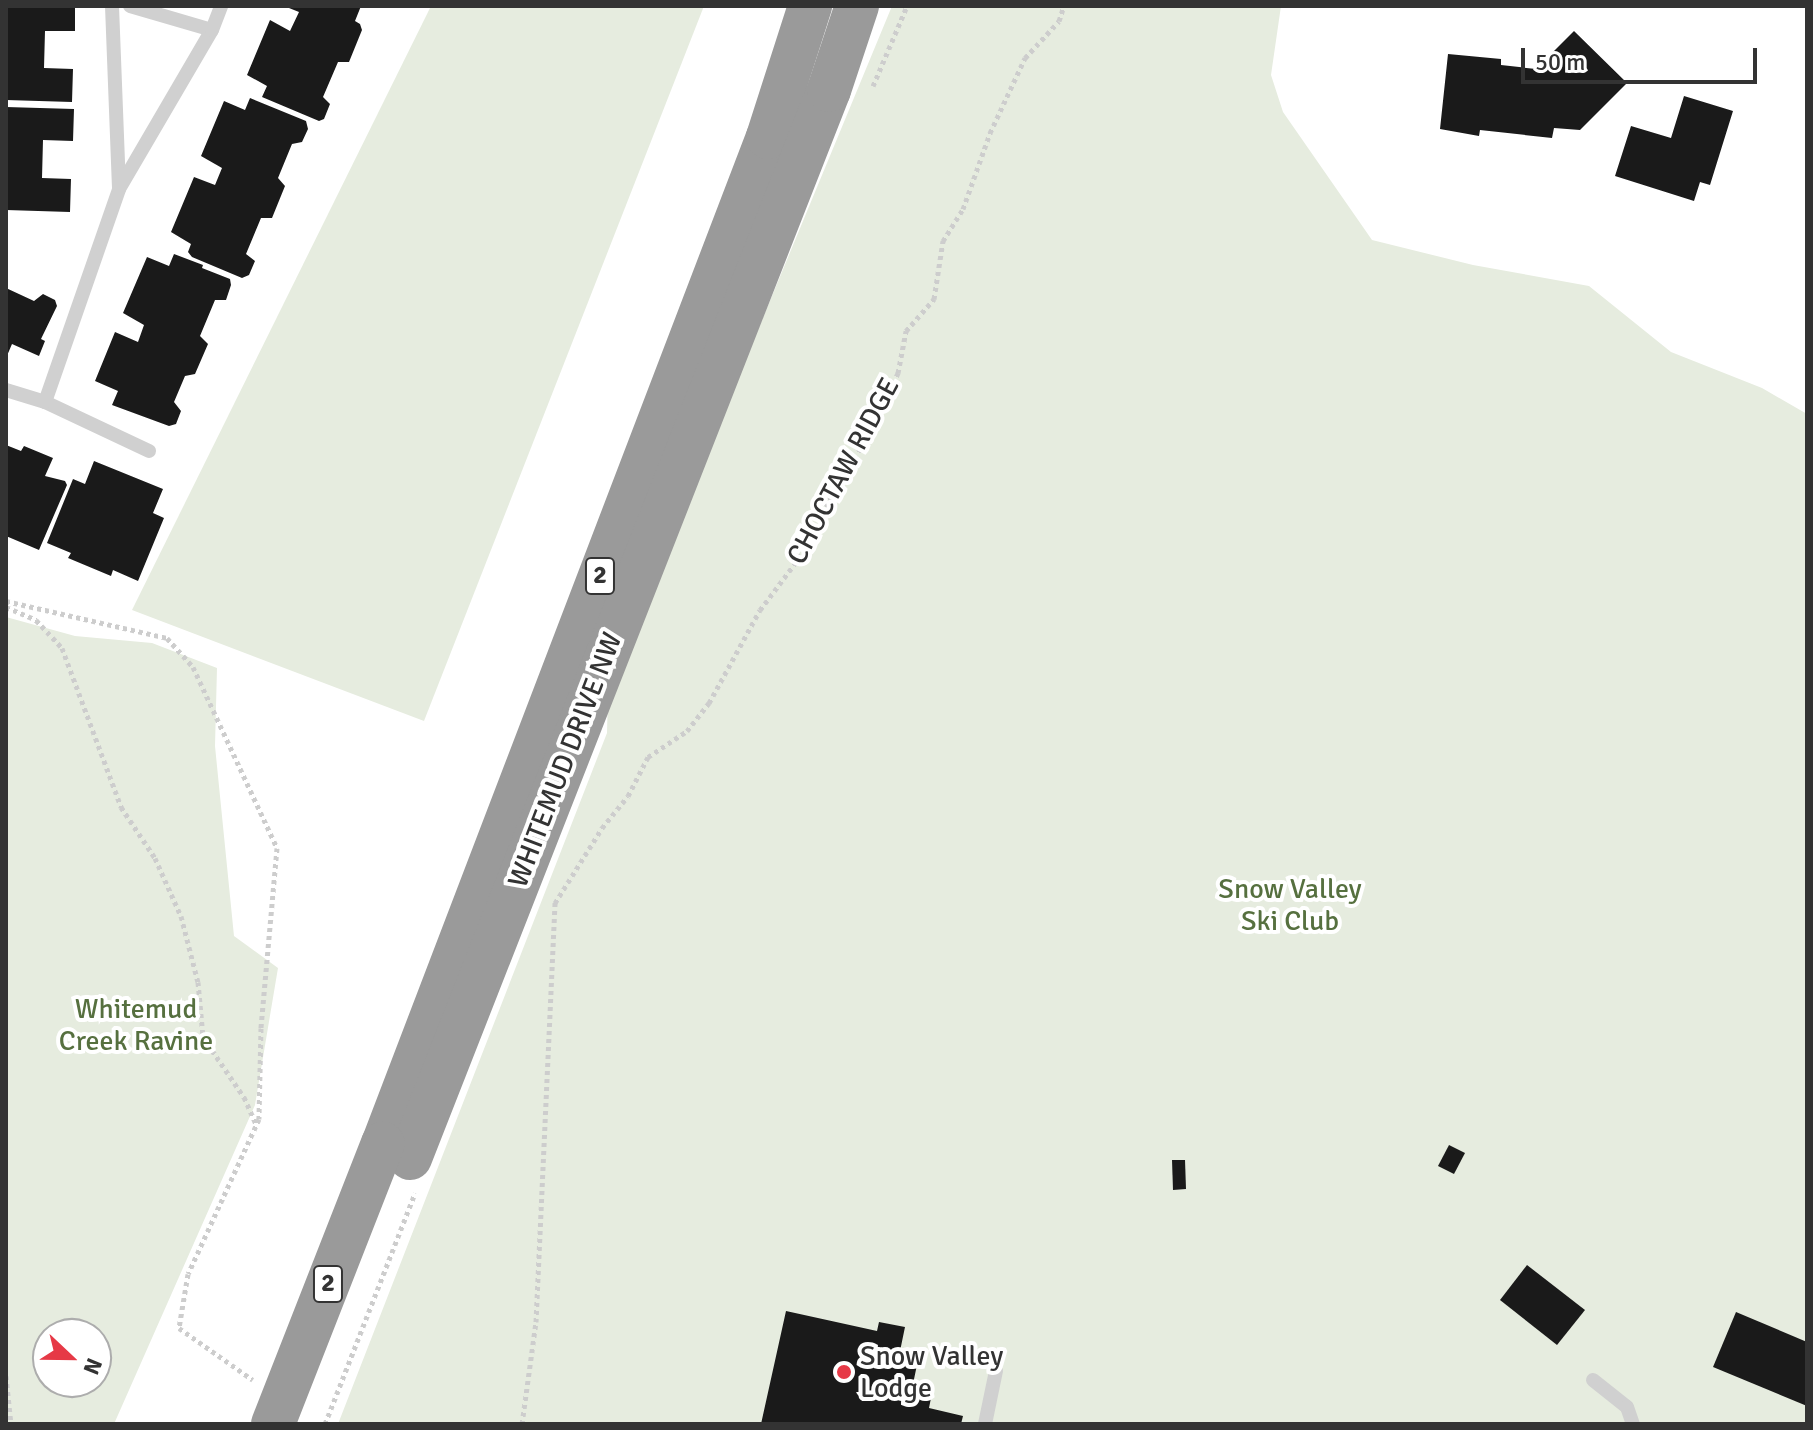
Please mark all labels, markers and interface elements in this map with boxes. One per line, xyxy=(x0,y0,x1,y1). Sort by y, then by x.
scale bar xyxy=(1525,32,1761,82)
text: 50 m xyxy=(1535,47,1585,77)
street label: CHOCTAW RIDGE xyxy=(780,372,906,570)
road number: 2 xyxy=(584,554,616,598)
street label: WHITEMUD DRIVE NW xyxy=(501,628,629,892)
park label: Snow Valley Ski Club xyxy=(1218,872,1362,938)
park label: Whitemud Creek Ravine xyxy=(59,992,213,1058)
road number: 2 xyxy=(312,1262,344,1306)
north arrow xyxy=(32,1318,112,1398)
place label: Snow Valley Lodge xyxy=(860,1339,1003,1405)
text: N xyxy=(77,1354,108,1379)
marker: Snow Valley Lodge xyxy=(835,1363,853,1381)

